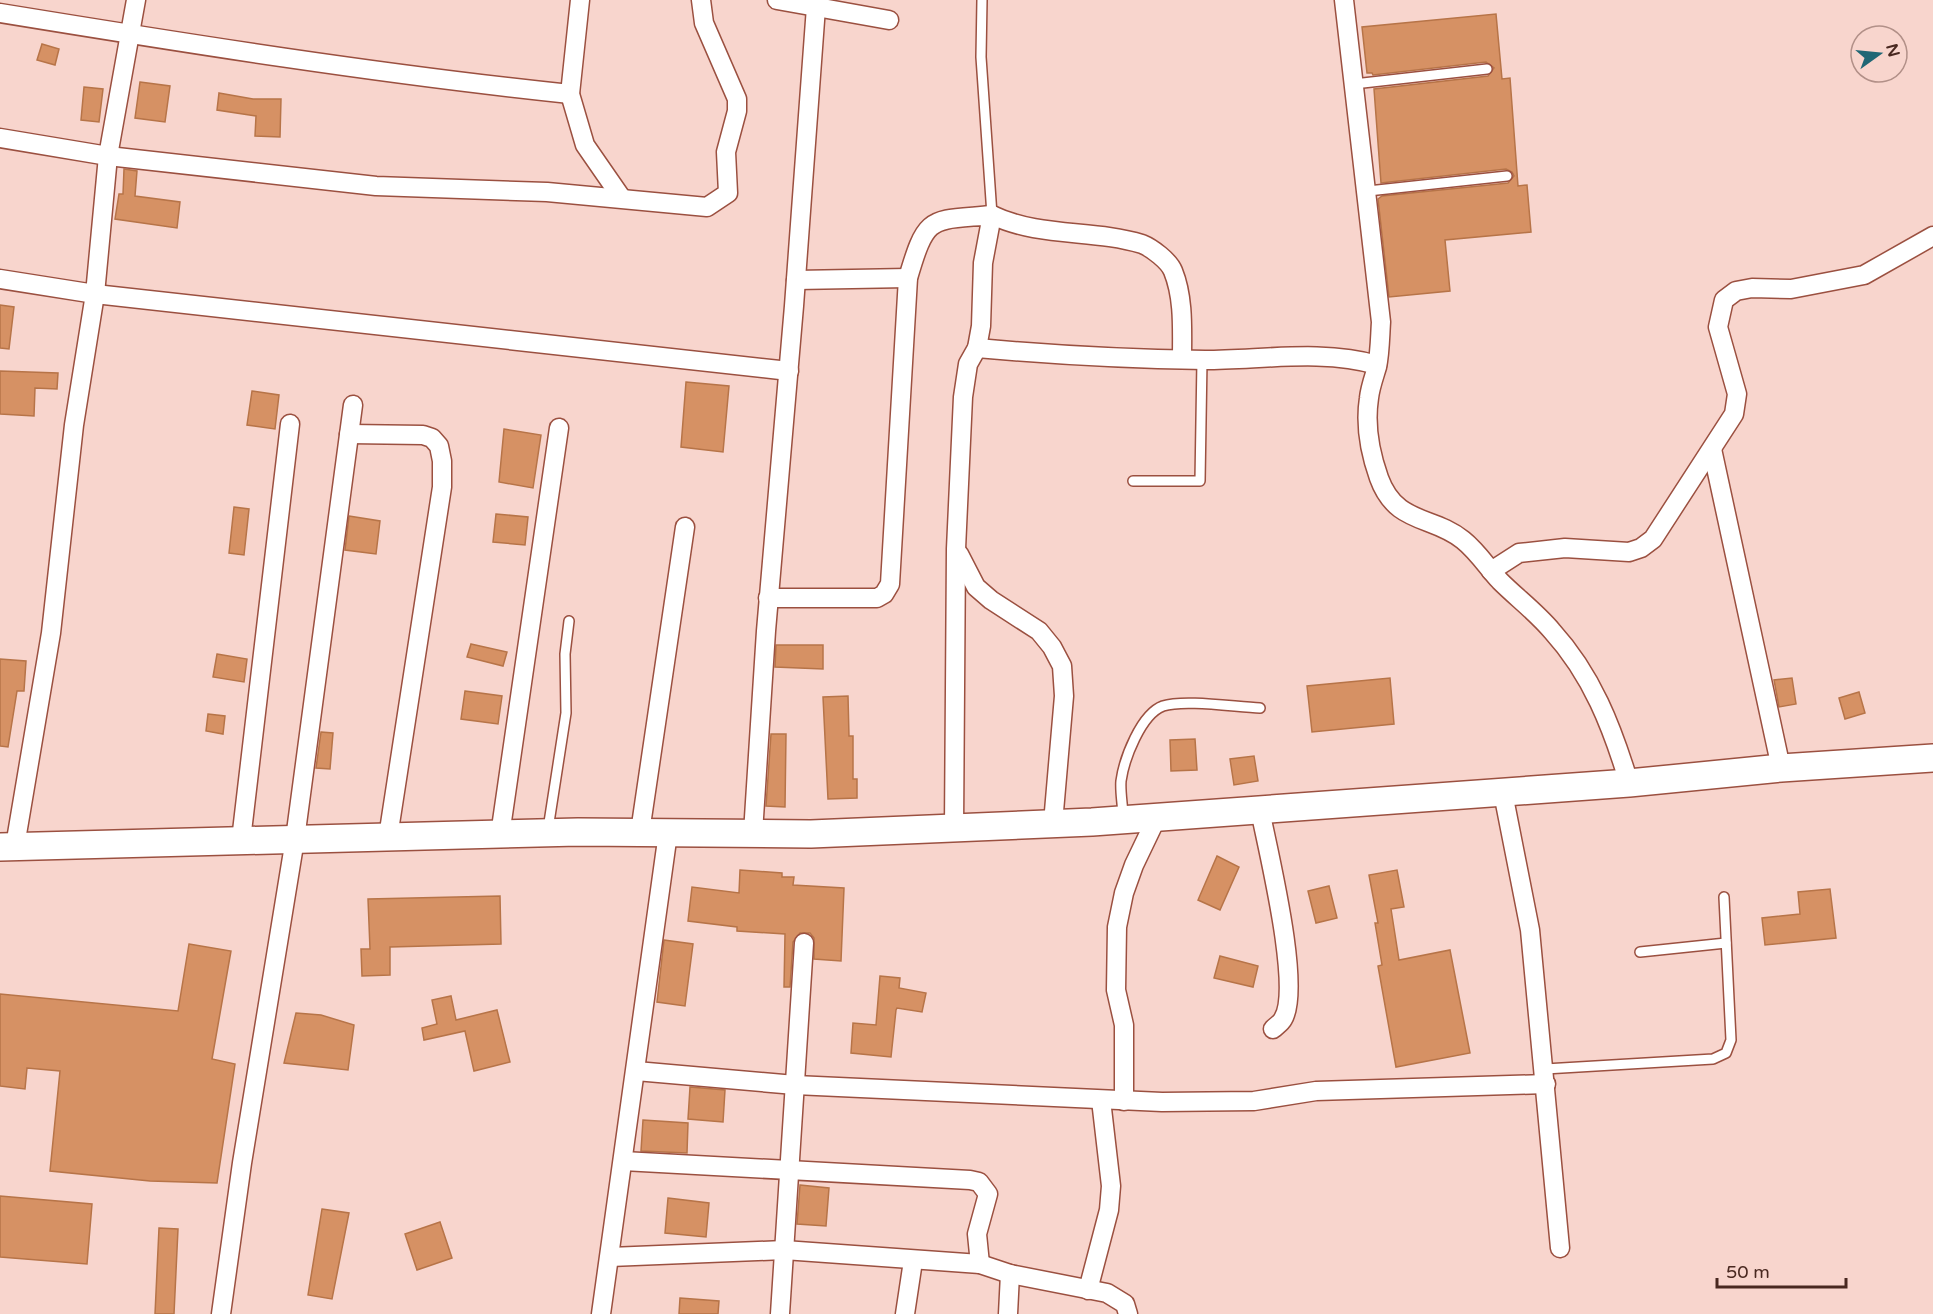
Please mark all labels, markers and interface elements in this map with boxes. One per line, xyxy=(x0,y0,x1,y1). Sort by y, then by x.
north arrow xyxy=(1849,24,1909,84)
text: N xyxy=(1881,42,1904,59)
scale bar xyxy=(1717,1251,1846,1289)
text: 50 m xyxy=(1726,1261,1770,1283)

